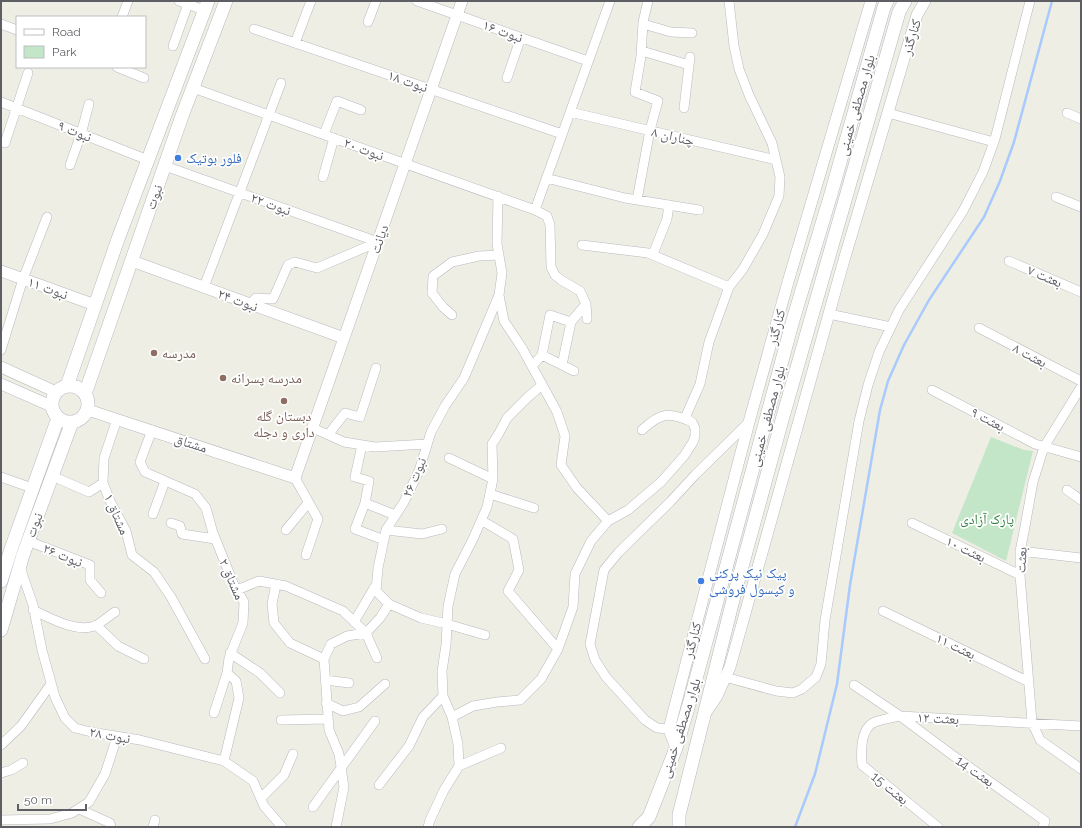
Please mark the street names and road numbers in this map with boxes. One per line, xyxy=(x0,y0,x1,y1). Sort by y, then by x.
street label: نبوت ۱۶ xyxy=(480,16,525,47)
street label: کنارگذر xyxy=(898,17,925,58)
street label: بلوار مصطفی خمینی xyxy=(834,53,879,158)
street label: نبوت ۱۸ xyxy=(385,67,430,96)
street label: نبوت ۹ xyxy=(55,117,94,146)
street label: چناران ۸ xyxy=(650,123,696,150)
street label: نبوت ۲۰ xyxy=(341,134,386,165)
street label: نبوت xyxy=(142,182,167,212)
street label: نبوت ۲۲ xyxy=(248,189,293,220)
street label: دیانت xyxy=(367,222,392,256)
street label: بعثت ۷ xyxy=(1025,262,1065,291)
street label: نبوت ۱۱ xyxy=(25,273,70,304)
street label: نبوت ۲۴ xyxy=(215,285,260,316)
street label: کنارگذر xyxy=(763,307,789,348)
street label: بعثت ۸ xyxy=(1010,339,1050,371)
street label: بلوار مصطفی خمینی xyxy=(746,363,789,469)
street label: بعثت ۹ xyxy=(968,403,1008,435)
street label: مشتاق xyxy=(172,430,209,457)
street label: نبوت ۲۶ xyxy=(399,455,430,500)
street label: مشتاق ۱ xyxy=(100,491,133,537)
street label: نبوت xyxy=(22,510,47,540)
street label: بعثت ۱۰ xyxy=(943,533,989,566)
street label: نبوت ۲۶ xyxy=(40,540,85,571)
street label: بعثت xyxy=(1012,546,1030,573)
street label: مشتاق ۲ xyxy=(215,556,248,602)
street label: کنارگذر xyxy=(679,620,705,661)
street label: بعثت ۱۱ xyxy=(933,630,979,663)
street label: بلوار مصطفی خمینی xyxy=(656,676,705,780)
street label: بعثت ۱۲ xyxy=(916,709,960,728)
street label: نبوت ۲۸ xyxy=(88,724,132,747)
street label: بعثت 14 xyxy=(952,752,997,790)
street label: بعثت 15 xyxy=(868,768,912,808)

